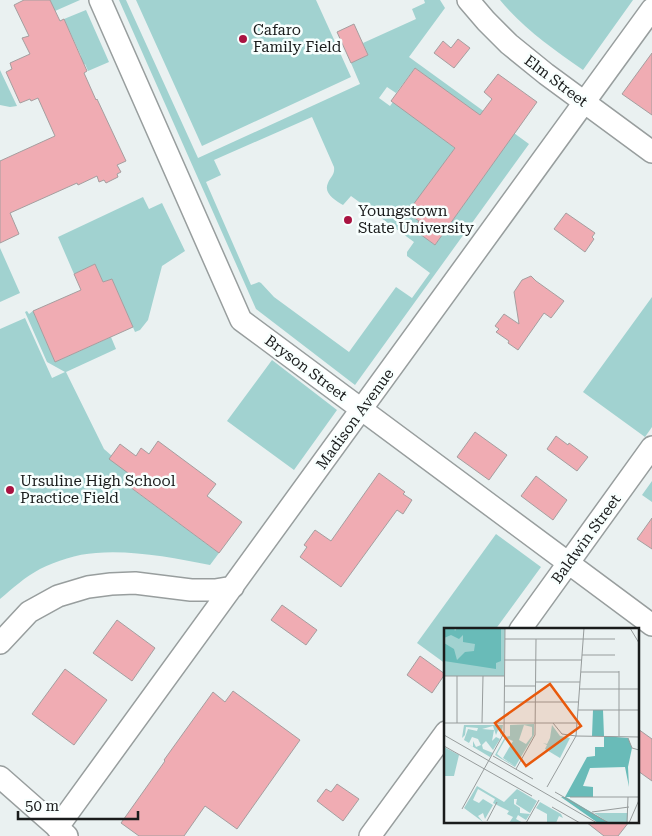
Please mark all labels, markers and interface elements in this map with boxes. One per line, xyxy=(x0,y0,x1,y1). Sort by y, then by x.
place label: Cafaro Family Field xyxy=(253,21,342,56)
marker: Cafaro Family Field xyxy=(237,33,249,45)
street label: Elm Street xyxy=(521,51,592,111)
place label: Youngstown State University xyxy=(358,202,474,237)
marker: Youngstown State University xyxy=(342,214,354,226)
street label: Bryson Street xyxy=(261,331,351,405)
street label: Madison Avenue xyxy=(312,365,398,473)
place label: Ursuline High School Practice Field xyxy=(20,472,176,507)
marker: Ursuline High School Practice Field xyxy=(4,484,16,496)
street label: Baldwin Street xyxy=(548,491,625,587)
inset map xyxy=(444,628,640,824)
scale bar xyxy=(18,788,138,820)
text: 50 m xyxy=(25,797,60,815)

